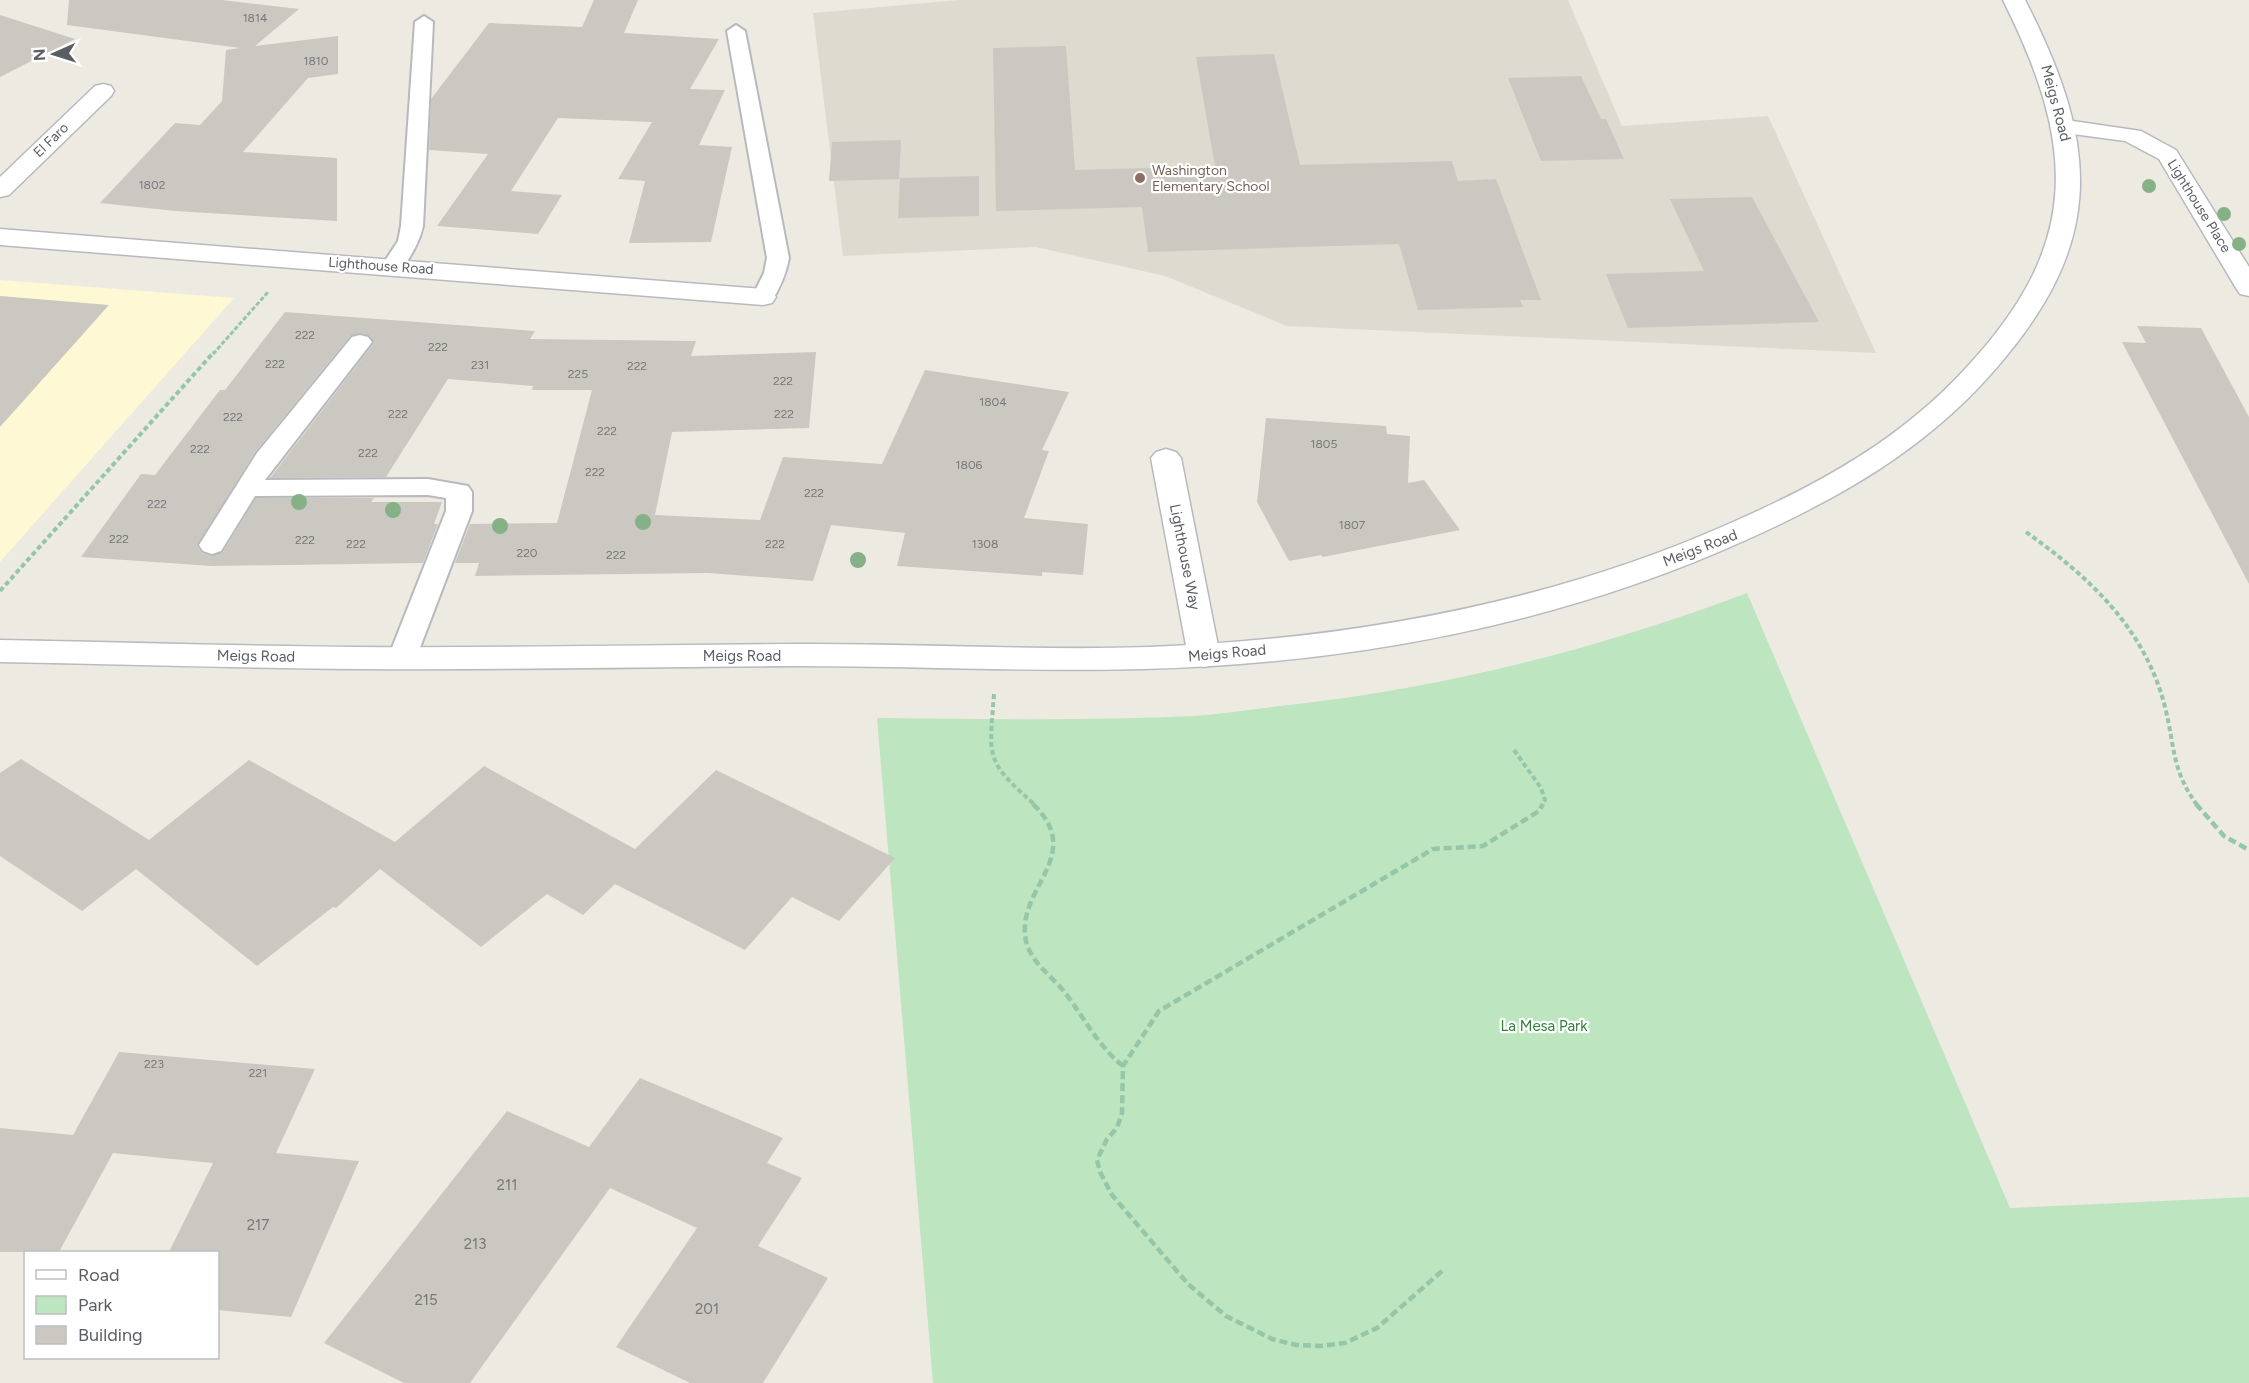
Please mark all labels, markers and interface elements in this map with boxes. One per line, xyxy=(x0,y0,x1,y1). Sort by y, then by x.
house number: 1814 xyxy=(243,11,268,25)
north arrow xyxy=(24,24,84,84)
text: N xyxy=(30,48,49,61)
house number: 1810 xyxy=(304,54,329,68)
street label: Meigs Road xyxy=(2037,63,2075,143)
street label: El Faro xyxy=(30,119,72,161)
street label: Lighthouse Place xyxy=(2164,156,2235,256)
place label: Washington Elementary School xyxy=(1152,162,1270,195)
marker: Washington Elementary School xyxy=(1133,171,1147,185)
house number: 1802 xyxy=(139,178,165,192)
street label: Lighthouse Road xyxy=(328,254,434,278)
house number: 222 xyxy=(295,328,315,342)
house number: 222 xyxy=(428,340,448,354)
house number: 222 xyxy=(265,357,285,371)
house number: 231 xyxy=(471,358,489,372)
house number: 222 xyxy=(627,359,647,373)
house number: 225 xyxy=(568,367,588,381)
house number: 222 xyxy=(773,374,793,388)
house number: 1804 xyxy=(979,395,1007,409)
house number: 222 xyxy=(388,407,408,421)
house number: 222 xyxy=(774,407,794,421)
house number: 222 xyxy=(223,410,243,424)
house number: 222 xyxy=(597,424,617,438)
house number: 1805 xyxy=(1311,437,1338,451)
house number: 222 xyxy=(190,442,210,456)
house number: 222 xyxy=(358,446,378,460)
house number: 1806 xyxy=(956,458,983,472)
house number: 222 xyxy=(585,465,605,479)
house number: 222 xyxy=(804,486,824,500)
house number: 222 xyxy=(147,497,167,511)
street label: Lighthouse Way xyxy=(1166,502,1204,612)
house number: 1807 xyxy=(1339,518,1366,532)
street label: Meigs Road xyxy=(1660,526,1740,570)
house number: 222 xyxy=(109,532,129,546)
house number: 222 xyxy=(295,533,315,547)
house number: 222 xyxy=(346,537,366,551)
house number: 222 xyxy=(765,537,785,551)
house number: 1308 xyxy=(972,537,998,551)
house number: 220 xyxy=(516,546,538,560)
house number: 222 xyxy=(606,548,626,562)
street label: Meigs Road xyxy=(1187,641,1267,665)
street label: Meigs Road xyxy=(217,646,295,666)
street label: Meigs Road xyxy=(703,647,781,665)
park label: La Mesa Park xyxy=(1501,1017,1588,1035)
house number: 223 xyxy=(144,1057,164,1071)
house number: 221 xyxy=(249,1066,267,1080)
house number: 211 xyxy=(497,1176,517,1194)
house number: 217 xyxy=(247,1216,269,1234)
house number: 213 xyxy=(464,1235,486,1253)
legend xyxy=(24,1251,219,1359)
text: Road xyxy=(78,1264,119,1286)
house number: 215 xyxy=(414,1291,438,1309)
text: Park xyxy=(78,1294,113,1316)
house number: 201 xyxy=(695,1300,719,1318)
text: Building xyxy=(78,1324,143,1346)

